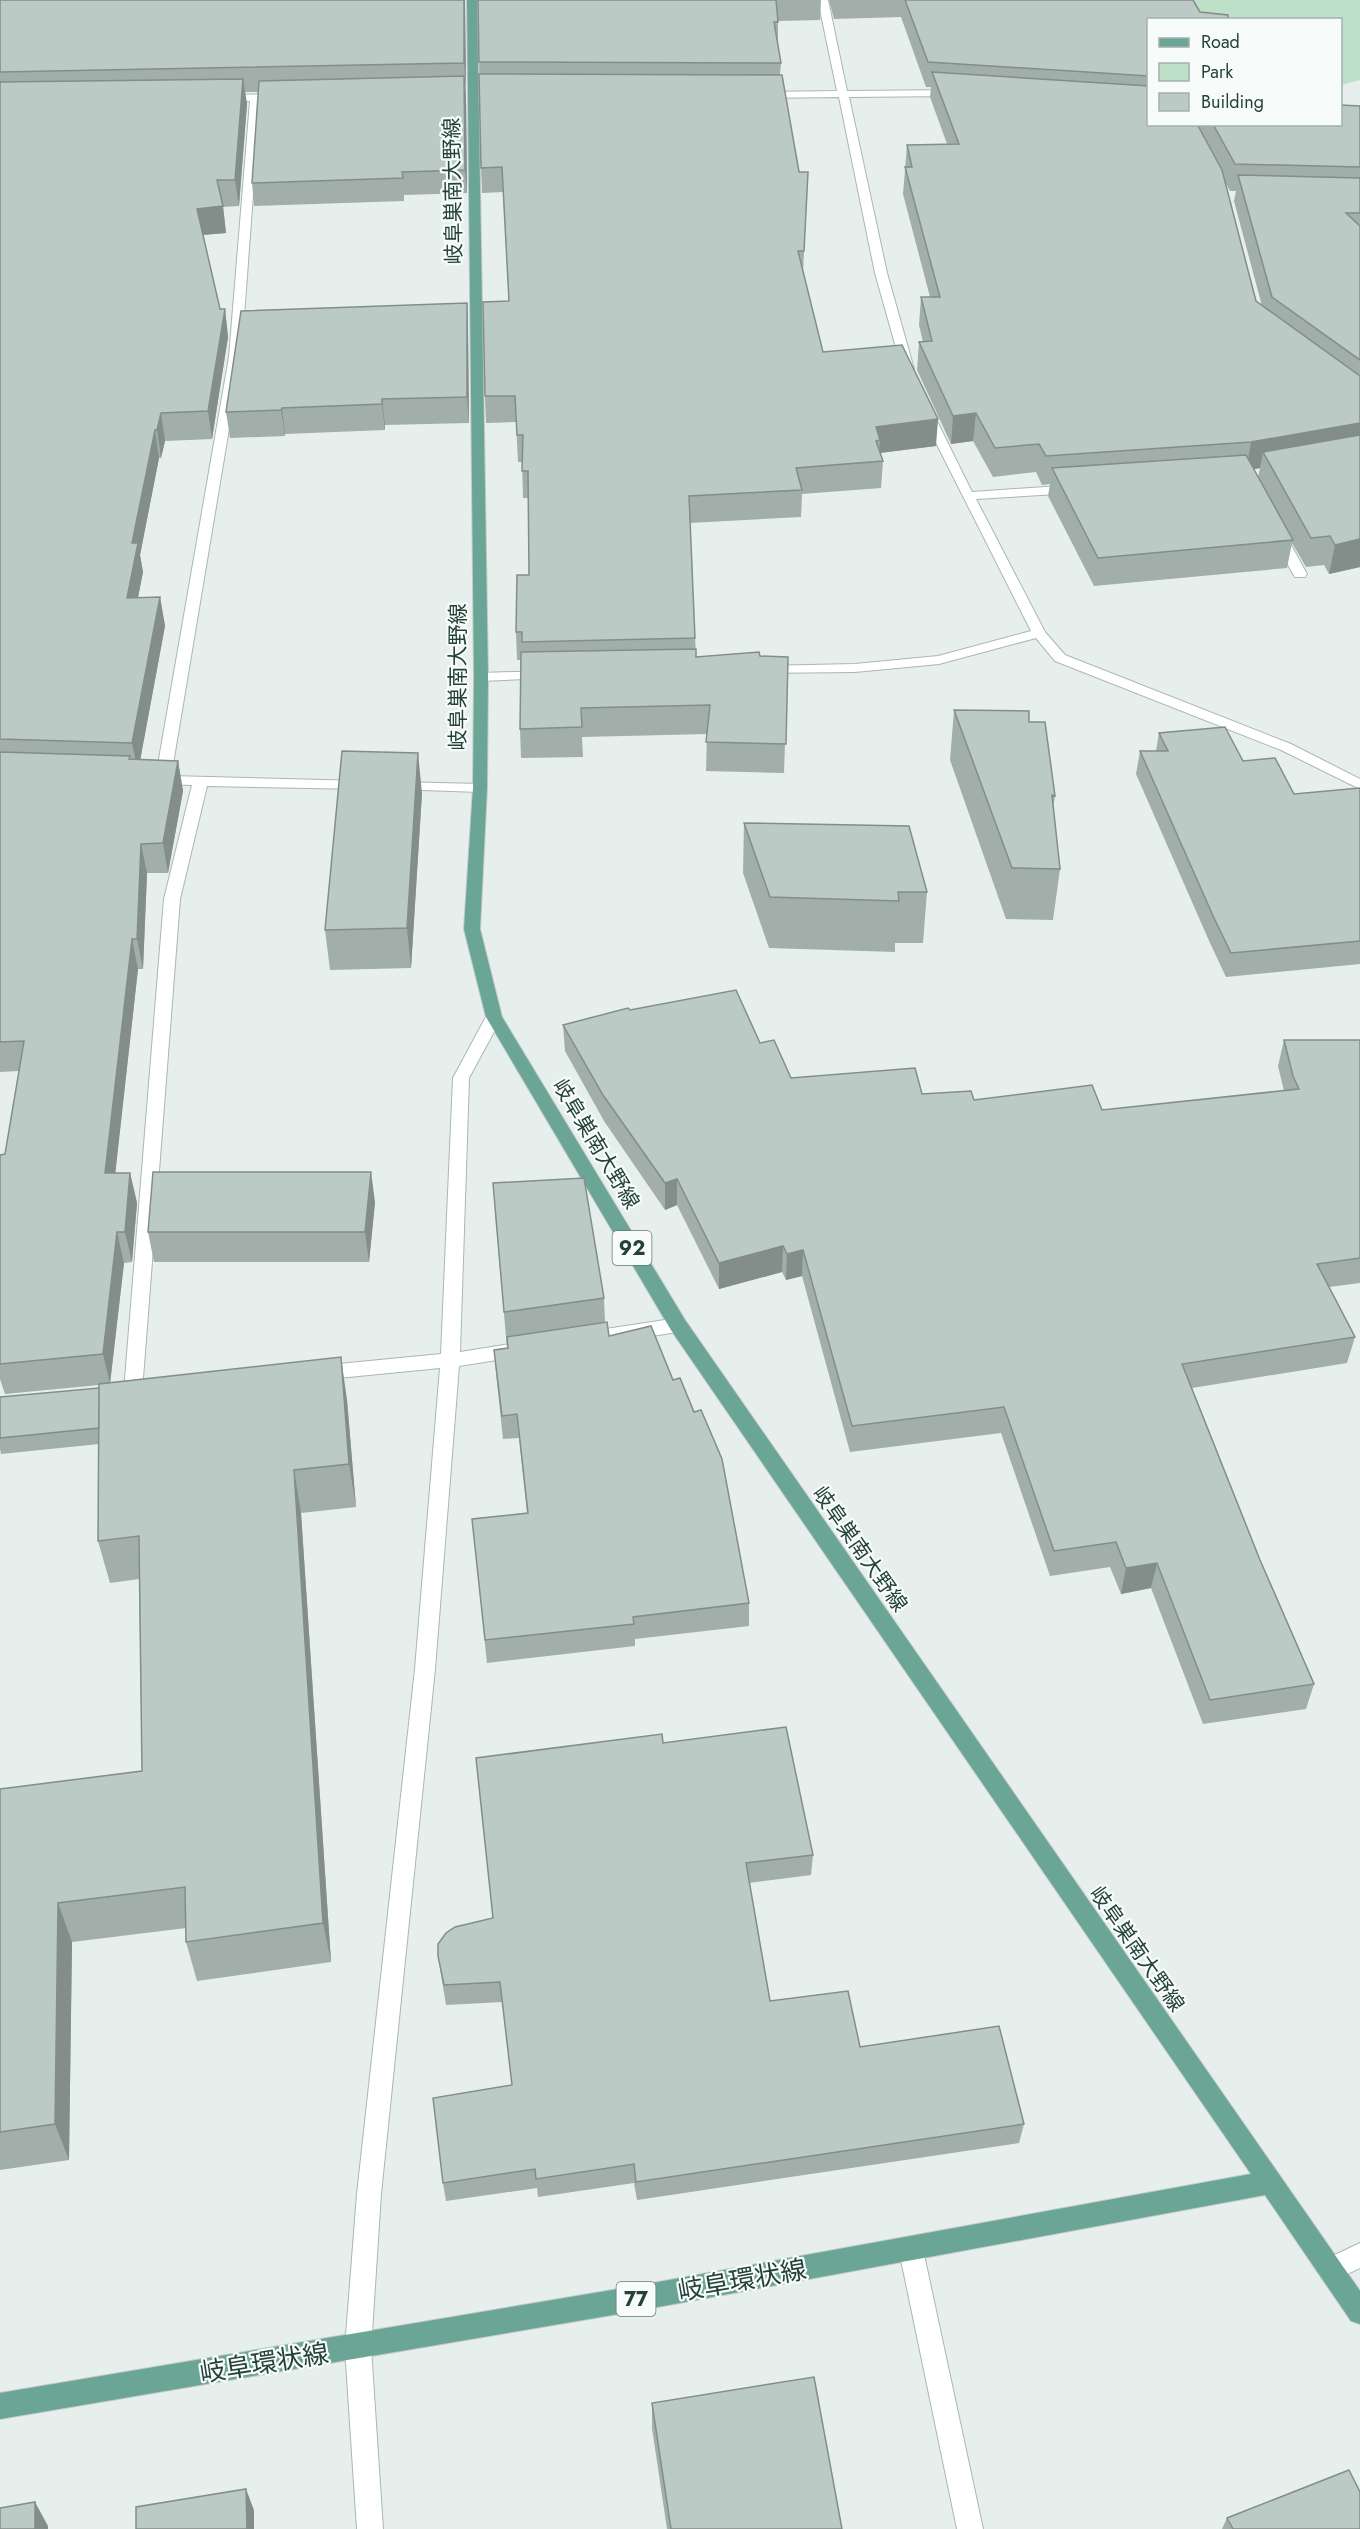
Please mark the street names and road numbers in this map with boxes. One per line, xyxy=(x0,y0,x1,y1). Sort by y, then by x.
street label: 岐阜巣南大野線 xyxy=(437,117,469,265)
street label: 岐阜巣南大野線 xyxy=(443,604,473,751)
street label: 岐阜巣南大野線 xyxy=(545,1073,647,1215)
road number: 92 xyxy=(612,1231,652,1265)
street label: 岐阜巣南大野線 xyxy=(806,1480,914,1618)
street label: 岐阜巣南大野線 xyxy=(1083,1880,1191,2018)
street label: 岐阜環状線 xyxy=(675,2250,809,2310)
road number: 77 xyxy=(616,2282,656,2316)
street label: 岐阜環状線 xyxy=(197,2334,331,2392)

